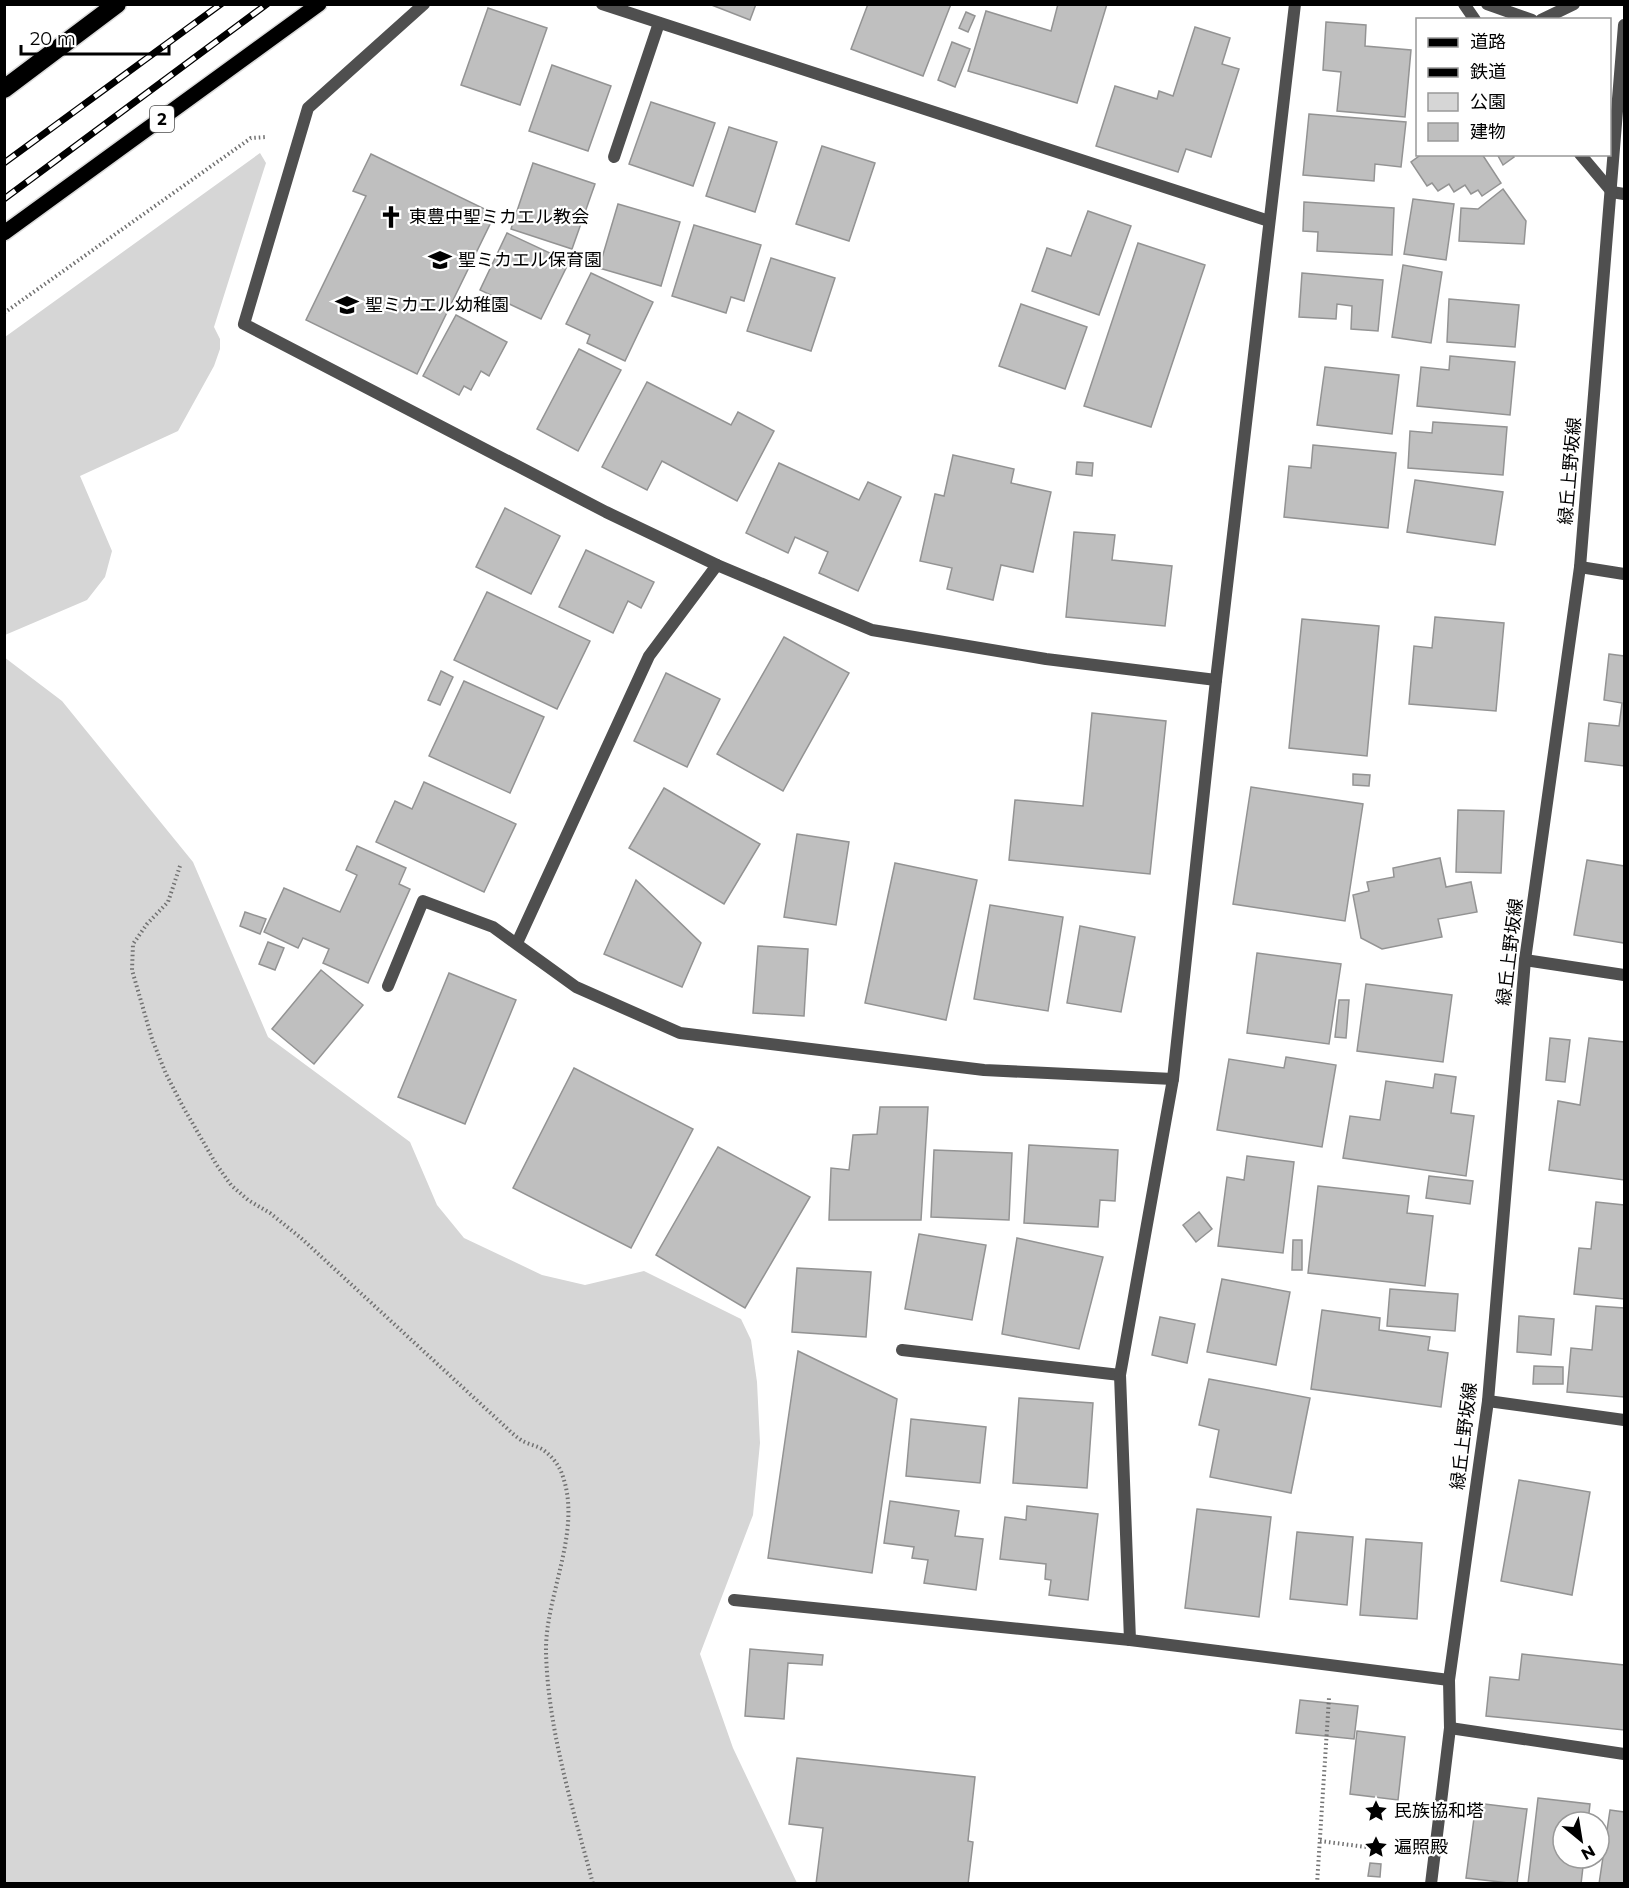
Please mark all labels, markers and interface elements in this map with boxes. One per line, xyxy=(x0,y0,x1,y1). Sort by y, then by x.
scale bar xyxy=(21,18,170,56)
legend xyxy=(1416,18,1611,156)
text: 20 m xyxy=(30,28,76,50)
text: 道路 xyxy=(1470,31,1506,53)
text: 鉄道 xyxy=(1470,61,1506,83)
text: 公園 xyxy=(1470,91,1506,113)
road number: 2 xyxy=(150,106,174,132)
text: 建物 xyxy=(1470,121,1506,143)
church icon: 東豊中聖ミカエル教会 xyxy=(378,204,404,230)
place label: 東豊中聖ミカエル教会 xyxy=(409,206,589,228)
school or university icon: 聖ミカエル保育園 xyxy=(427,247,453,273)
place label: 聖ミカエル保育園 xyxy=(458,249,602,271)
school or university icon: 聖ミカエル幼稚園 xyxy=(334,292,360,318)
place label: 聖ミカエル幼稚園 xyxy=(365,294,509,316)
street label: 緑丘上野坂線 xyxy=(1554,416,1586,526)
street label: 緑丘上野坂線 xyxy=(1493,897,1527,1007)
street label: 緑丘上野坂線 xyxy=(1447,1381,1481,1491)
place icon: 民族協和塔 xyxy=(1363,1798,1389,1824)
place label: 民族協和塔 xyxy=(1394,1800,1484,1822)
north arrow xyxy=(1551,1810,1611,1870)
place icon: 遍照殿 xyxy=(1363,1834,1389,1860)
place label: 遍照殿 xyxy=(1394,1836,1448,1858)
text: N xyxy=(1578,1841,1599,1864)

